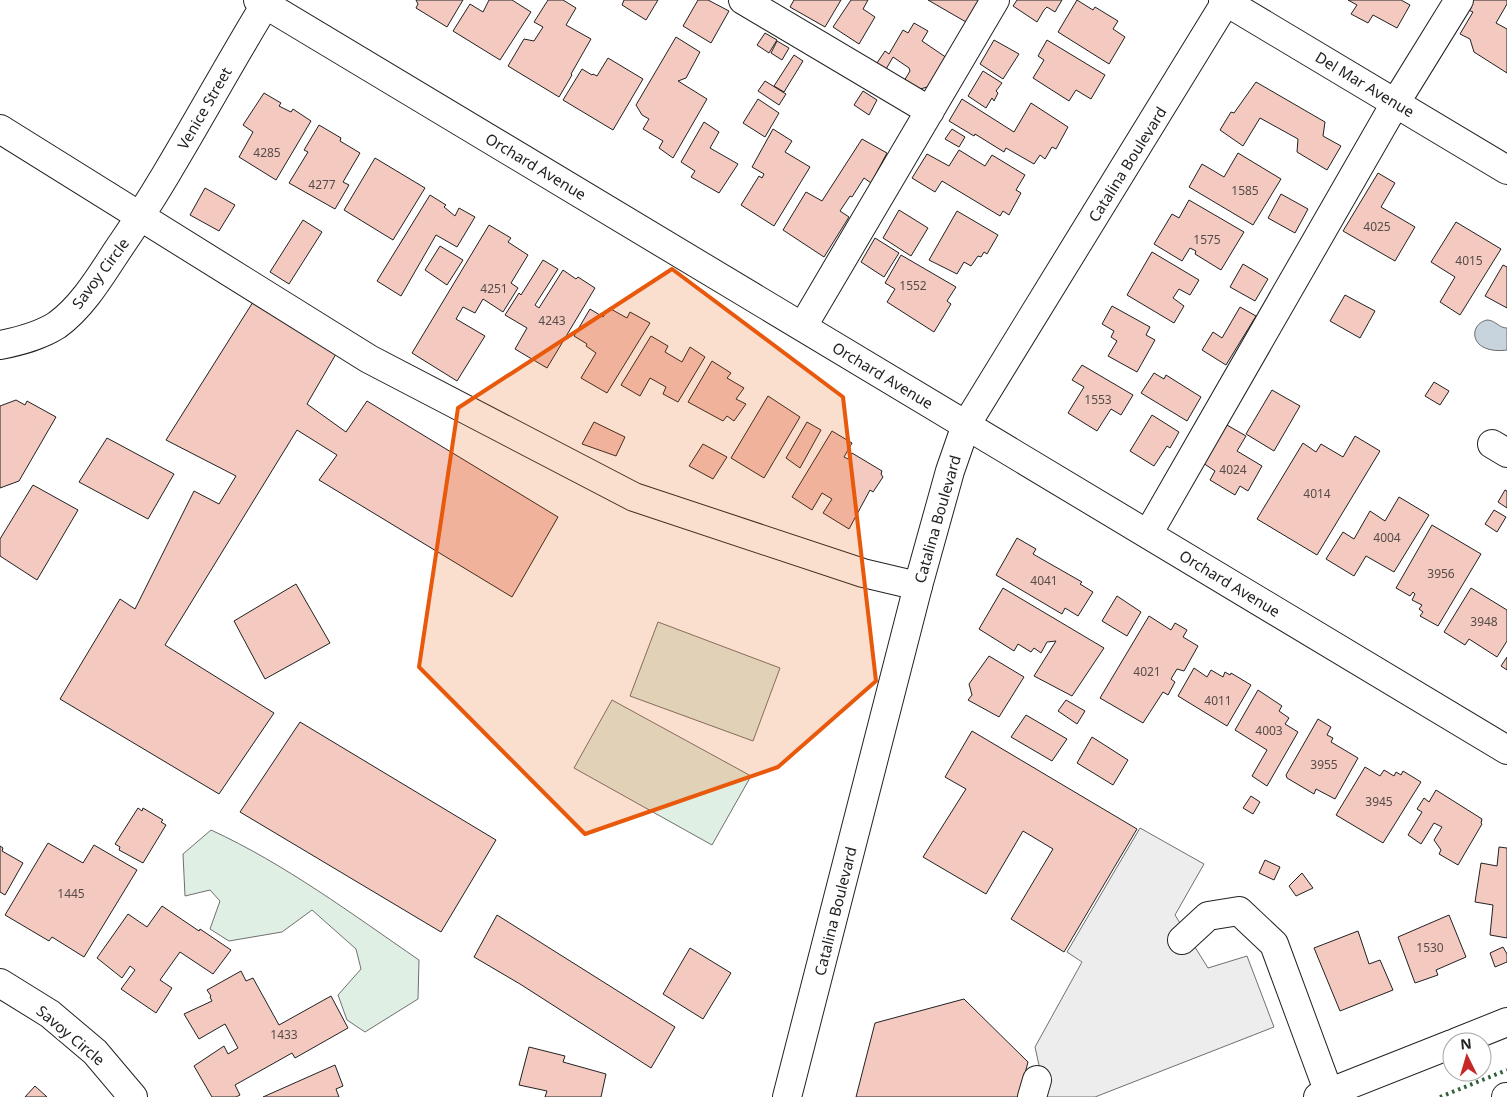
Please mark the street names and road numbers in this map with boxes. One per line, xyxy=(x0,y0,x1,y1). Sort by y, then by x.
street label: Del Mar Avenue xyxy=(1312,47,1418,121)
street label: Venice Street xyxy=(172,63,236,153)
street label: Catalina Boulevard xyxy=(1083,103,1171,225)
street label: Orchard Avenue xyxy=(482,128,590,204)
street label: Savoy Circle xyxy=(67,234,133,312)
street label: Orchard Avenue xyxy=(829,337,937,413)
street label: Catalina Boulevard xyxy=(909,453,965,585)
street label: Orchard Avenue xyxy=(1176,545,1284,621)
street label: Catalina Boulevard xyxy=(809,844,861,978)
street label: Savoy Circle xyxy=(33,1001,109,1069)

